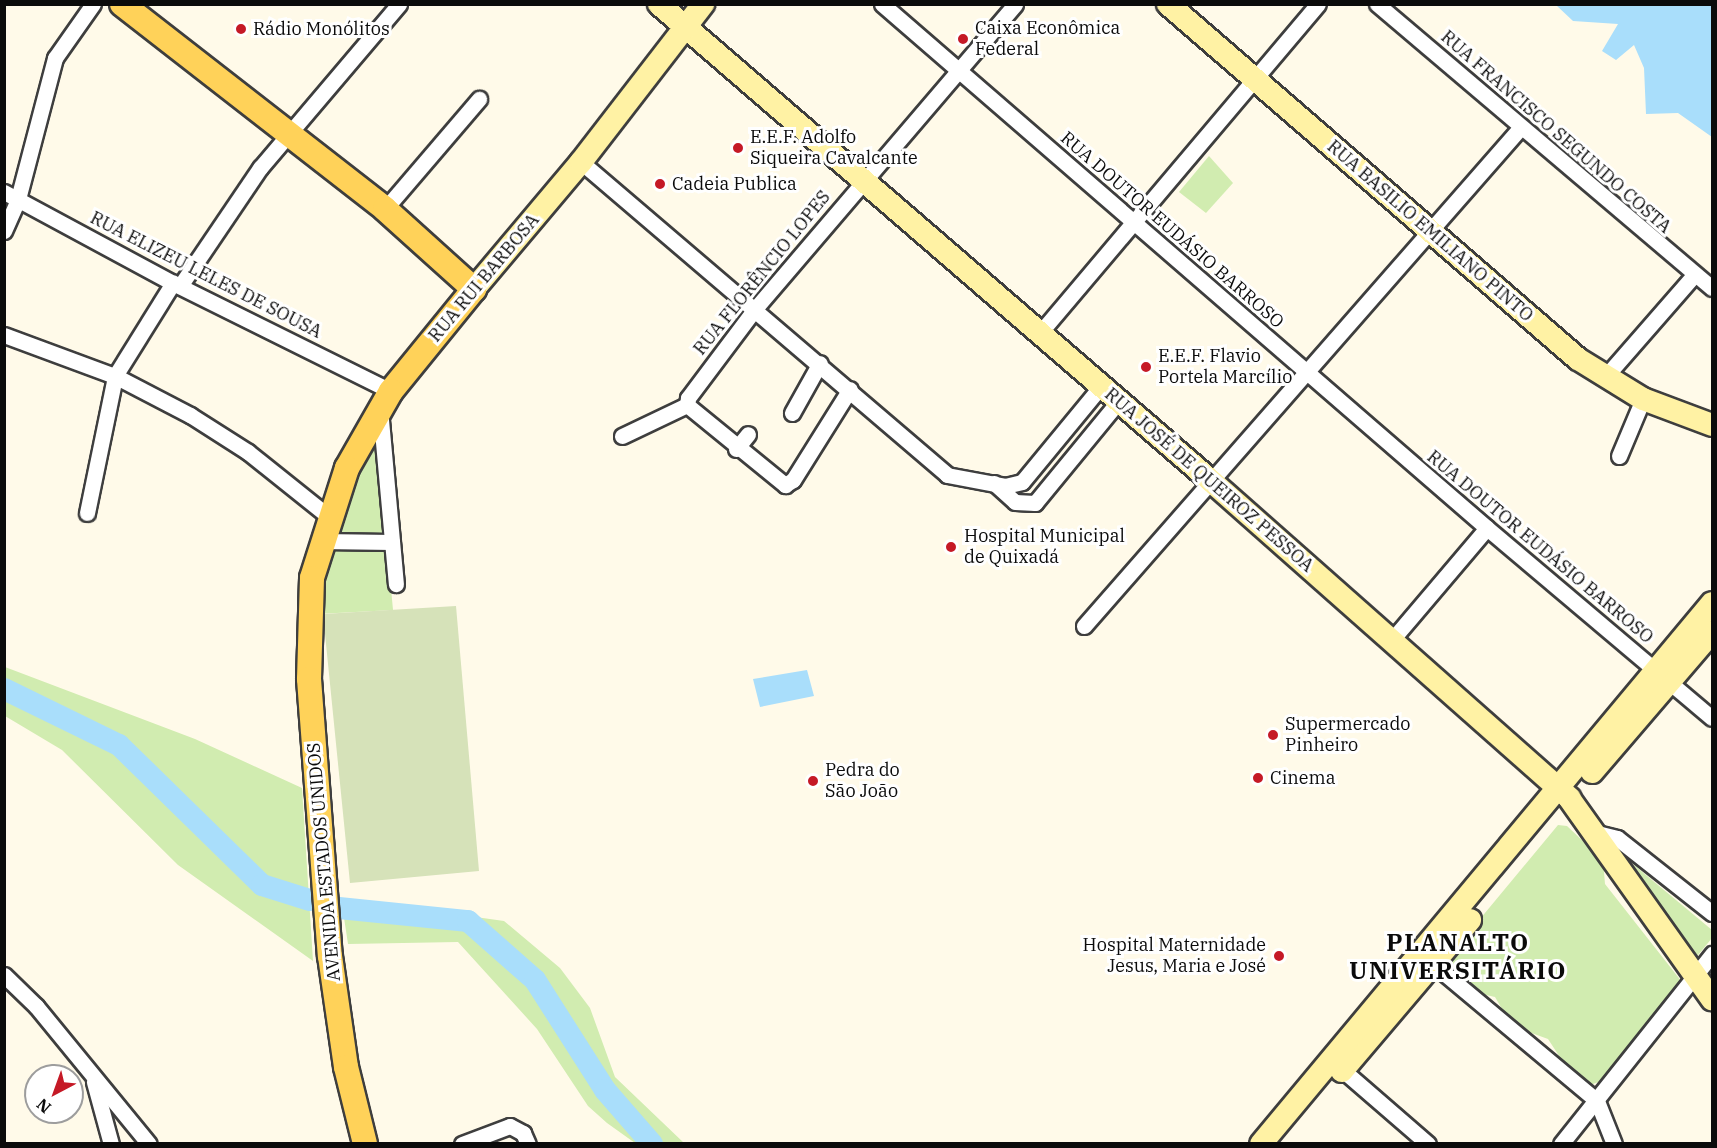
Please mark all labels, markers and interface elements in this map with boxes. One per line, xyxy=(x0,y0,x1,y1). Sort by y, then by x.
place label: Rádio Monólitos xyxy=(253,18,390,40)
place label: Caixa Econômica Federal xyxy=(975,18,1120,60)
marker: Rádio Monólitos xyxy=(234,22,248,36)
street label: RUA FRANCISCO SEGUNDO COSTA xyxy=(1436,26,1676,238)
marker: Caixa Econômica Federal xyxy=(956,32,970,46)
place label: E.E.F. Adolfo Siqueira Cavalcante xyxy=(750,127,918,170)
street label: RUA DOUTOR EUDÁSIO BARROSO xyxy=(1056,127,1288,333)
street label: RUA BASILIO EMILIANO PINTO xyxy=(1323,136,1537,326)
marker: E.E.F. Adolfo Siqueira Cavalcante xyxy=(731,141,745,155)
place label: Cadeia Publica xyxy=(672,173,797,195)
marker: Cadeia Publica xyxy=(653,177,667,191)
street label: RUA FLORÊNCIO LOPES xyxy=(689,187,835,359)
street label: RUA ELIZEU LELES DE SOUSA xyxy=(87,207,325,343)
street label: RUA RUI BARBOSA xyxy=(424,210,544,346)
place label: E.E.F. Flavio Portela Marcílio xyxy=(1158,346,1292,388)
marker: E.E.F. Flavio Portela Marcílio xyxy=(1139,360,1153,374)
street label: RUA JOSÉ DE QUEIROZ PESSOA xyxy=(1100,383,1318,577)
street label: RUA DOUTOR EUDÁSIO BARROSO xyxy=(1423,446,1657,648)
place label: Hospital Municipal de Quixadá xyxy=(964,526,1125,568)
marker: Hospital Municipal de Quixadá xyxy=(942,538,960,556)
place label: Supermercado Pinheiro xyxy=(1285,714,1410,756)
marker: Supermercado Pinheiro xyxy=(1266,728,1280,742)
street label: AVENIDA ESTADOS UNIDOS xyxy=(303,742,345,982)
place label: Pedra do São João xyxy=(825,760,900,802)
place label: Cinema xyxy=(1270,767,1335,789)
marker: Cinema xyxy=(1251,771,1265,785)
marker: Pedra do São João xyxy=(806,774,820,788)
district label: PLANALTO UNIVERSITÁRIO xyxy=(1349,929,1567,985)
place label: Hospital Maternidade Jesus, Maria e José xyxy=(1083,935,1266,978)
marker: Hospital Maternidade Jesus, Maria e José xyxy=(1270,947,1288,965)
north arrow xyxy=(24,1064,84,1124)
text: N xyxy=(32,1094,55,1118)

